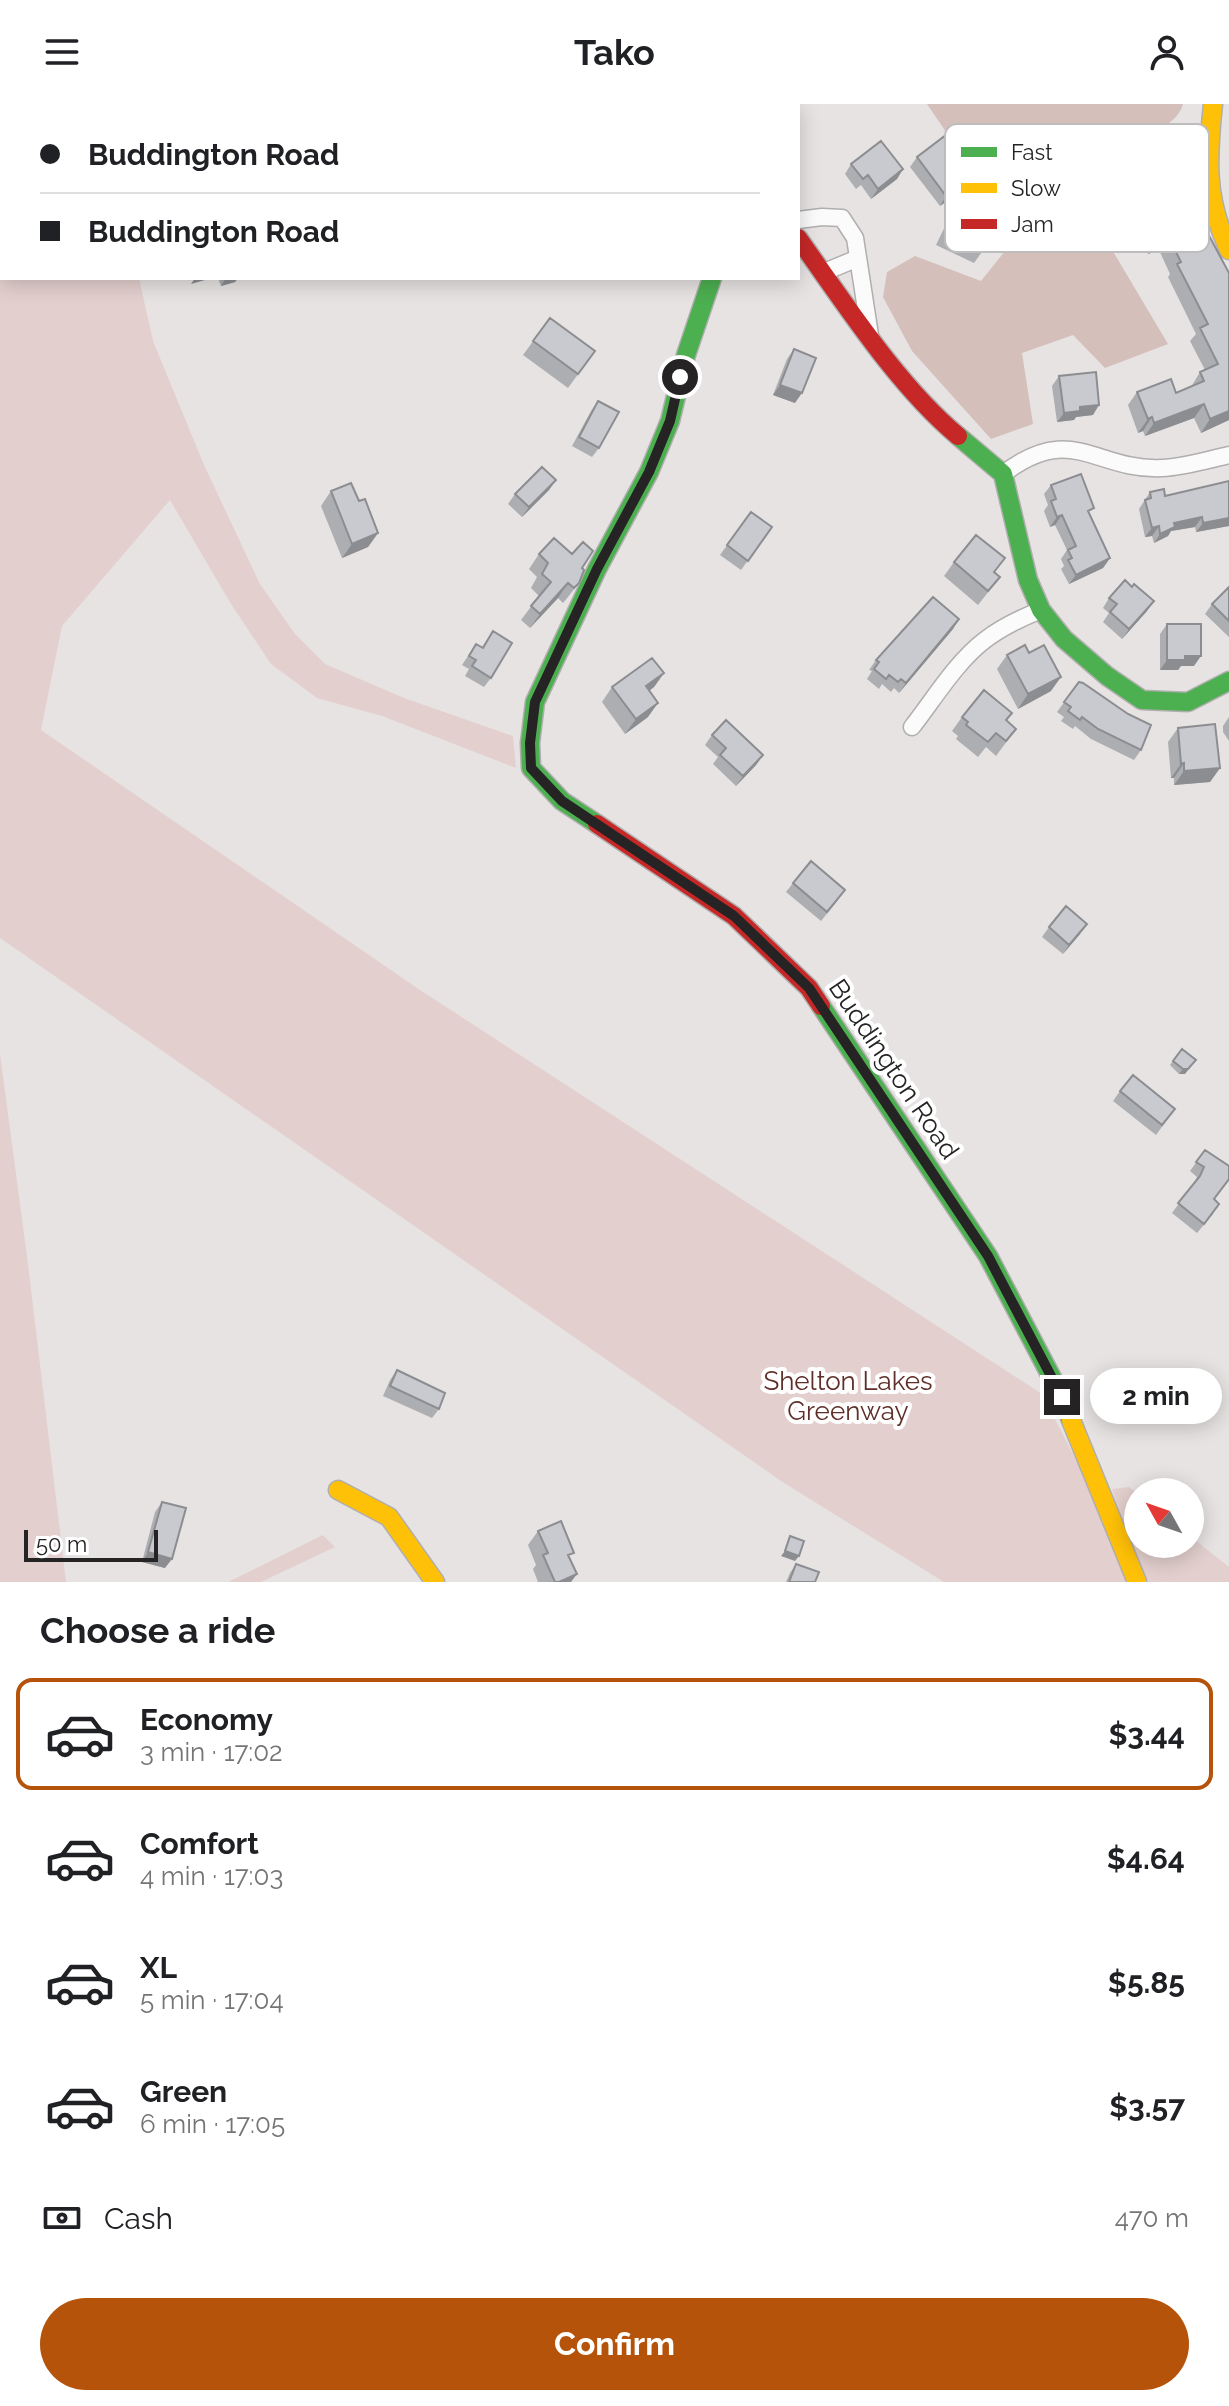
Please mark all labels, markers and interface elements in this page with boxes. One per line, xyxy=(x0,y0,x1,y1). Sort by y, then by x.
icon: menu xyxy=(40,30,84,74)
icon: person xyxy=(1145,30,1189,74)
text: Tako xyxy=(574,31,655,73)
legend xyxy=(945,124,1209,252)
text: Buddington Road xyxy=(88,137,339,172)
text: Fast xyxy=(1011,139,1053,165)
text: Slow xyxy=(1011,175,1061,201)
text: Jam xyxy=(1011,211,1054,237)
text: Buddington Road xyxy=(88,214,339,249)
route start xyxy=(662,359,698,395)
street label: Buddington Road xyxy=(823,974,965,1164)
park label: Shelton Lakes Greenway xyxy=(763,1366,933,1426)
callout: 2 min xyxy=(1090,1369,1222,1425)
route end xyxy=(1044,1379,1080,1415)
text: 2 min xyxy=(1122,1381,1190,1411)
north arrow xyxy=(1124,1478,1204,1558)
map controls xyxy=(1124,1478,1204,1558)
scale bar xyxy=(24,1526,158,1562)
text: 50 m xyxy=(36,1531,87,1557)
text: Choose a ride xyxy=(40,1609,275,1651)
icon: car xyxy=(44,1698,116,1770)
text: Economy xyxy=(140,1702,273,1737)
text: $3.44 xyxy=(1108,1717,1185,1752)
text: 3 min · 17:02 xyxy=(140,1737,283,1767)
icon: car xyxy=(44,1822,116,1894)
text: Comfort xyxy=(140,1826,259,1861)
text: $4.64 xyxy=(1107,1841,1185,1876)
text: 4 min · 17:03 xyxy=(140,1861,283,1891)
icon: car xyxy=(44,1946,116,2018)
text: XL xyxy=(140,1950,177,1985)
text: $5.85 xyxy=(1108,1965,1185,2000)
text: 5 min · 17:04 xyxy=(140,1985,284,2015)
icon: car xyxy=(44,2070,116,2142)
text: Green xyxy=(140,2074,227,2109)
text: $3.57 xyxy=(1109,2089,1185,2124)
text: 6 min · 17:05 xyxy=(140,2109,285,2139)
icon: cash xyxy=(40,2196,84,2240)
text: Cash xyxy=(104,2201,173,2236)
text: 470 m xyxy=(1115,2203,1189,2233)
button: Confirm xyxy=(40,2298,1189,2390)

